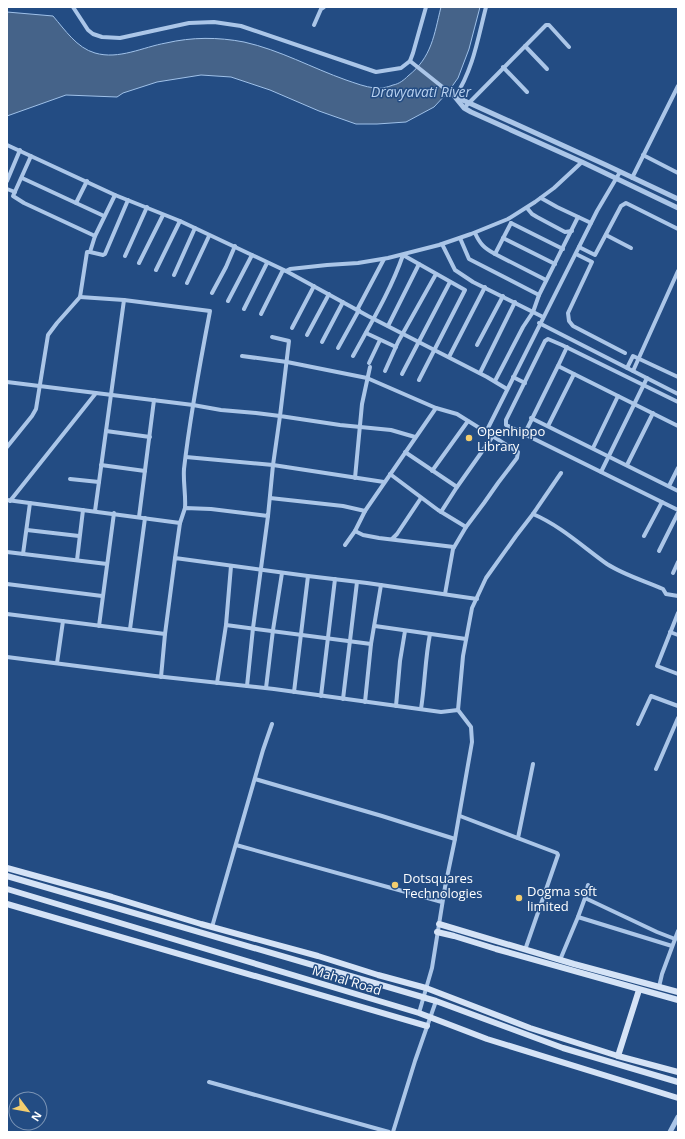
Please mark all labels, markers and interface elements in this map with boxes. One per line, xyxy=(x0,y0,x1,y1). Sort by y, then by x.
water label: Dravyavati River xyxy=(371,82,472,101)
place label: Openhippo Library xyxy=(477,422,545,455)
marker: Openhippo Library xyxy=(464,433,474,443)
place label: Dotsquares Technologies xyxy=(403,869,482,902)
marker: Dotsquares Technologies xyxy=(390,880,400,890)
place label: Dogma soft limited xyxy=(527,882,597,915)
marker: Dogma soft limited xyxy=(514,893,524,903)
street label: Mahal Road xyxy=(310,961,384,999)
north arrow xyxy=(8,1091,48,1131)
text: N xyxy=(28,1109,46,1124)

